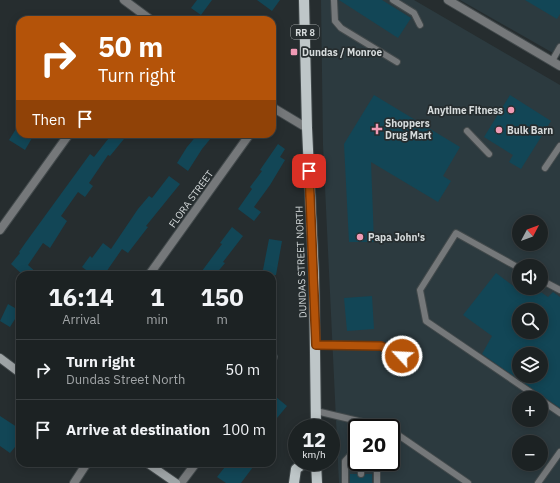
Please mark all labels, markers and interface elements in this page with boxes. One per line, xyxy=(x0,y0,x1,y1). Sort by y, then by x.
road number: RR 8 xyxy=(291,25,319,39)
text: 50 m xyxy=(98,28,163,65)
icon: right xyxy=(32,32,84,84)
place label: Dundas / Monroe xyxy=(302,46,382,59)
marker: Dundas / Monroe xyxy=(289,47,299,57)
text: Turn right xyxy=(98,64,176,87)
place label: Anytime Fitness xyxy=(427,104,503,117)
marker: Anytime Fitness xyxy=(506,105,516,115)
icon: arrive xyxy=(74,108,96,130)
text: Then xyxy=(32,110,66,129)
place label: Shoppers Drug Mart xyxy=(385,117,432,142)
marker: Shoppers Drug Mart xyxy=(372,124,382,134)
place label: Bulk Barn xyxy=(507,124,553,137)
marker: Bulk Barn xyxy=(494,125,504,135)
pin xyxy=(292,154,326,188)
icon: arrive xyxy=(298,160,320,182)
street label: FLORA STREET xyxy=(166,168,216,230)
street label: DUNDAS STREET NORTH xyxy=(293,206,309,318)
north arrow xyxy=(512,215,548,251)
map controls xyxy=(512,215,548,471)
place label: Papa John's xyxy=(368,231,425,244)
marker: Papa John's xyxy=(355,232,365,242)
button: sound xyxy=(512,259,548,295)
text: 16:14 xyxy=(48,281,114,313)
text: 1 xyxy=(150,281,164,313)
text: 150 xyxy=(200,281,244,313)
button: search xyxy=(512,303,548,339)
text: Arrival xyxy=(62,311,100,328)
text: min xyxy=(146,311,168,328)
text: m xyxy=(216,311,228,328)
position arrow xyxy=(381,335,423,377)
button: layers xyxy=(512,347,548,383)
text: Turn right xyxy=(66,352,135,371)
icon: right xyxy=(32,359,54,381)
text: 50 m xyxy=(225,360,260,379)
text: Dundas Street North xyxy=(66,371,185,388)
button: + xyxy=(512,391,548,427)
icon: arrive xyxy=(32,419,54,441)
speed limit sign: 20 xyxy=(348,419,400,471)
text: Arrive at destination xyxy=(66,420,210,439)
text: 100 m xyxy=(222,420,266,439)
text: 12 xyxy=(302,426,326,453)
button: − xyxy=(512,435,548,471)
text: km/h xyxy=(302,448,326,461)

